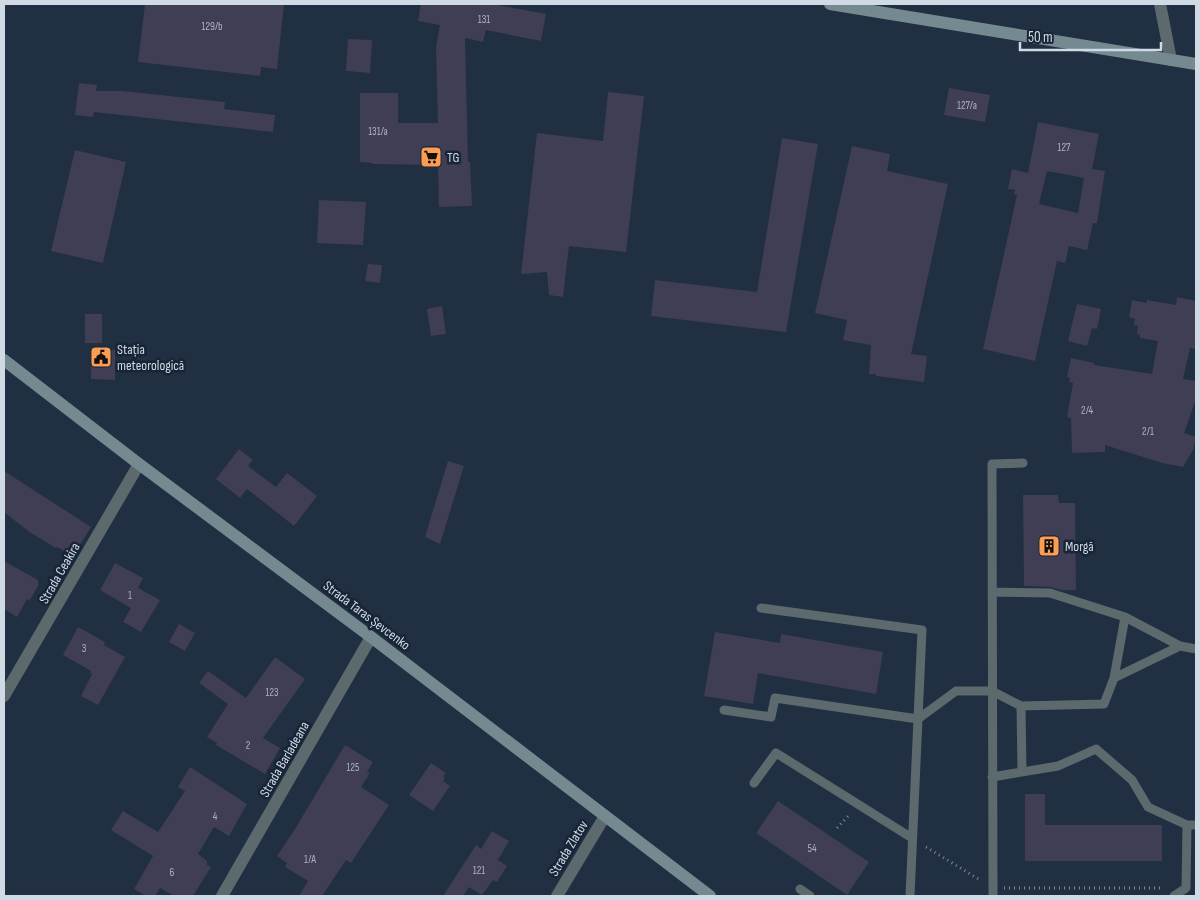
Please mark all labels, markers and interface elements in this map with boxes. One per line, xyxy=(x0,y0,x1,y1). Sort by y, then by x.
house number: 131 xyxy=(478,13,490,26)
house number: 129/b xyxy=(202,20,223,33)
scale bar xyxy=(1020,20,1161,52)
text: 50 m xyxy=(1028,28,1053,47)
house number: 127/a xyxy=(957,99,977,112)
house number: 131/a xyxy=(368,125,388,138)
house number: 127 xyxy=(1058,141,1071,154)
supermarket icon: TG xyxy=(419,145,443,169)
place label: TG xyxy=(447,149,459,166)
place label: Stația meteorologică xyxy=(117,341,184,374)
public building icon: Stația meteorologică xyxy=(89,345,113,369)
house number: 2/4 xyxy=(1081,404,1093,417)
house number: 2/1 xyxy=(1142,425,1154,438)
building icon: Morgă xyxy=(1037,534,1061,558)
place label: Morgă xyxy=(1065,538,1094,555)
street label: Strada Ceakira xyxy=(35,540,84,607)
street label: Strada Taras Șevcenko xyxy=(320,577,414,654)
house number: 1 xyxy=(128,589,132,602)
house number: 3 xyxy=(82,642,87,655)
house number: 123 xyxy=(265,686,279,699)
street label: Strada Barladeana xyxy=(256,718,313,800)
house number: 2 xyxy=(246,739,251,752)
house number: 125 xyxy=(347,761,359,774)
house number: 4 xyxy=(213,810,218,823)
street label: Strada Zlatov xyxy=(545,817,592,879)
house number: 54 xyxy=(807,842,817,855)
house number: 1/A xyxy=(304,853,316,866)
house number: 121 xyxy=(473,864,485,877)
house number: 6 xyxy=(170,866,175,879)

